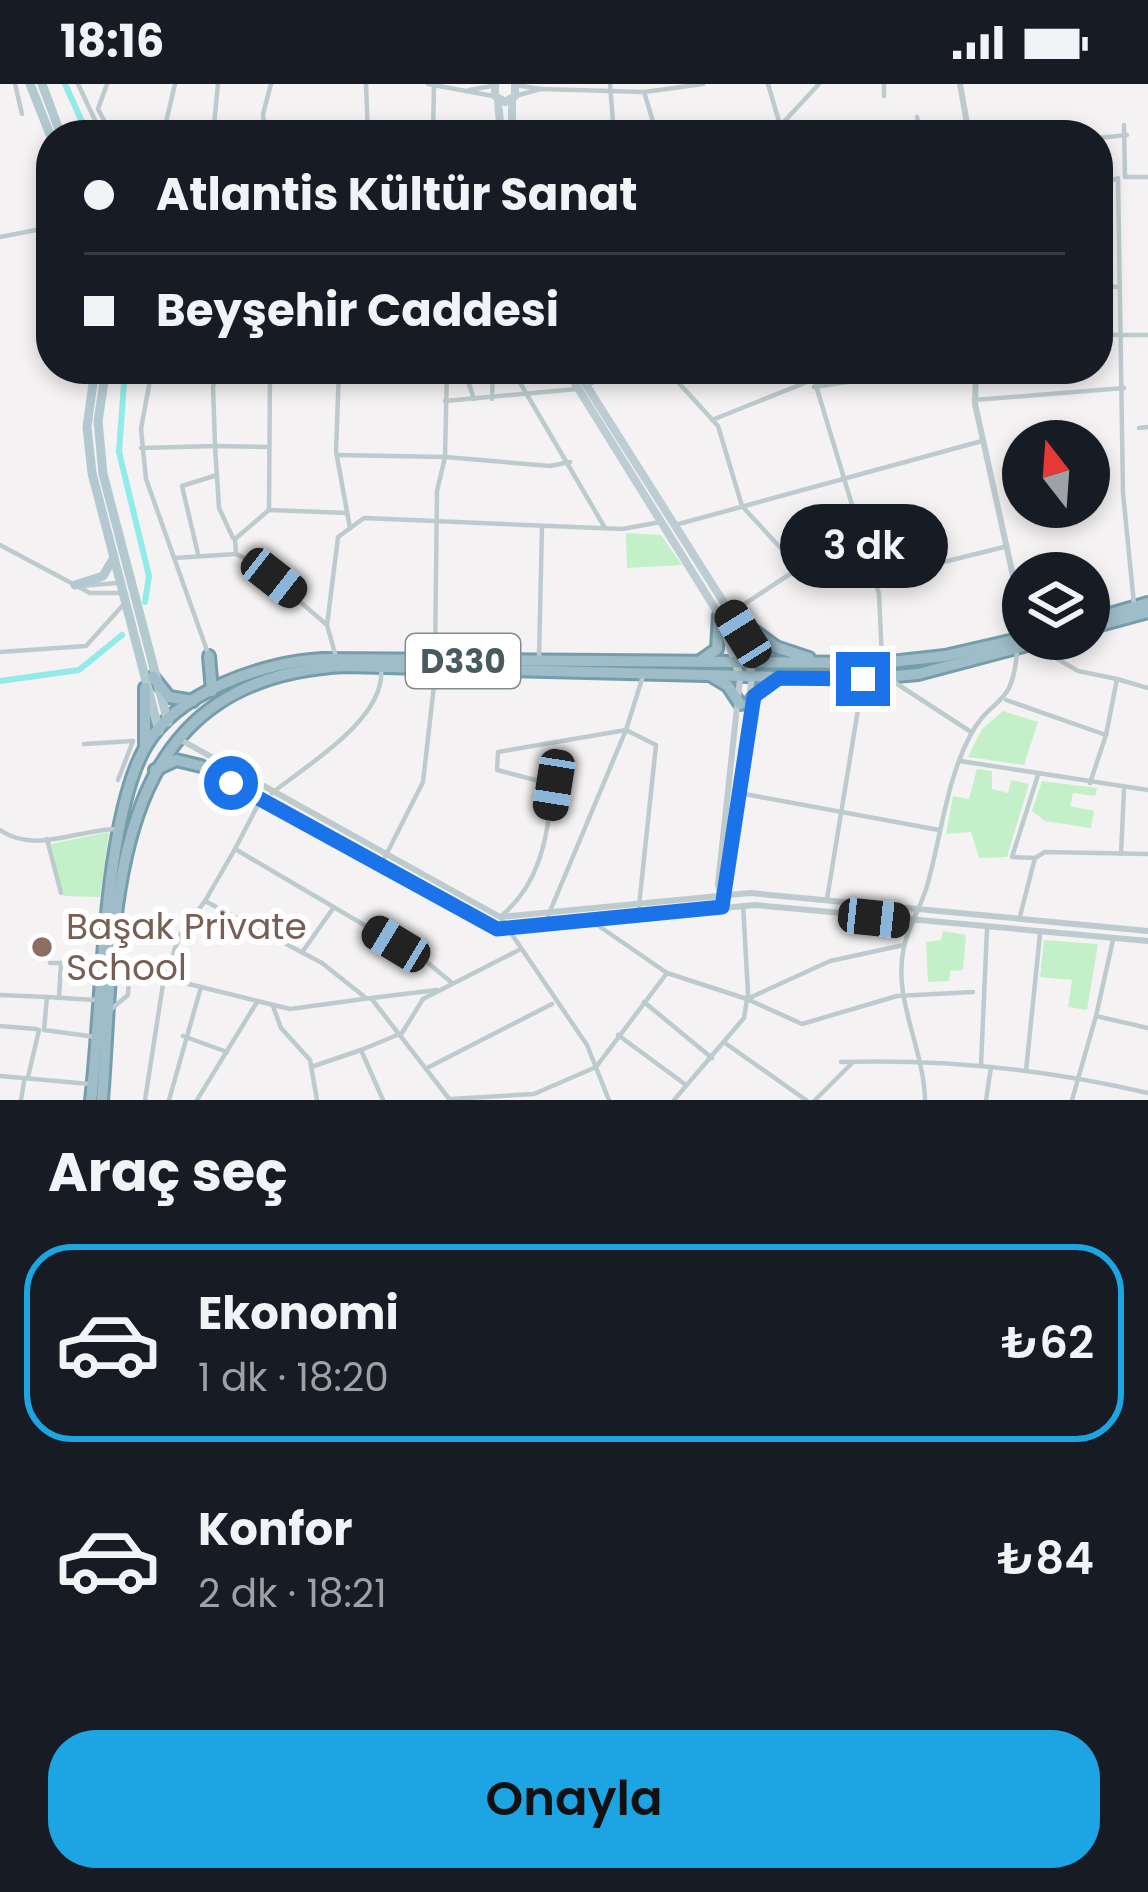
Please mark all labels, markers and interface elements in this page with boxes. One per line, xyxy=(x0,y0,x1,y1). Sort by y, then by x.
text: 18:16 xyxy=(60,10,164,73)
text: Atlantis Kültür Sanat xyxy=(156,163,638,226)
text: Beyşehir Caddesi xyxy=(156,279,559,342)
north arrow xyxy=(1002,420,1110,528)
map controls xyxy=(1002,420,1110,660)
callout: 3 dk xyxy=(779,505,947,589)
text: 3 dk xyxy=(823,518,905,573)
car xyxy=(235,542,313,614)
button: layers xyxy=(1002,552,1110,660)
car xyxy=(709,594,777,674)
road number: D330 xyxy=(406,634,520,688)
route end xyxy=(836,652,890,706)
car xyxy=(531,747,577,823)
route start xyxy=(204,756,258,810)
car xyxy=(836,896,912,940)
place label: Başak Private School xyxy=(66,901,307,993)
car xyxy=(356,910,436,978)
marker: Başak Private School xyxy=(29,934,55,960)
text: Araç seç xyxy=(48,1134,288,1210)
text: Ekonomi xyxy=(198,1282,399,1345)
icon: car xyxy=(54,1289,162,1397)
text: ₺62 xyxy=(1001,1311,1094,1374)
text: 1 dk · 18:20 xyxy=(198,1350,389,1405)
text: Konfor xyxy=(198,1498,353,1561)
icon: car xyxy=(54,1505,162,1613)
text: ₺84 xyxy=(997,1527,1094,1590)
text: 2 dk · 18:21 xyxy=(198,1566,387,1621)
button: Onayla xyxy=(48,1730,1100,1868)

